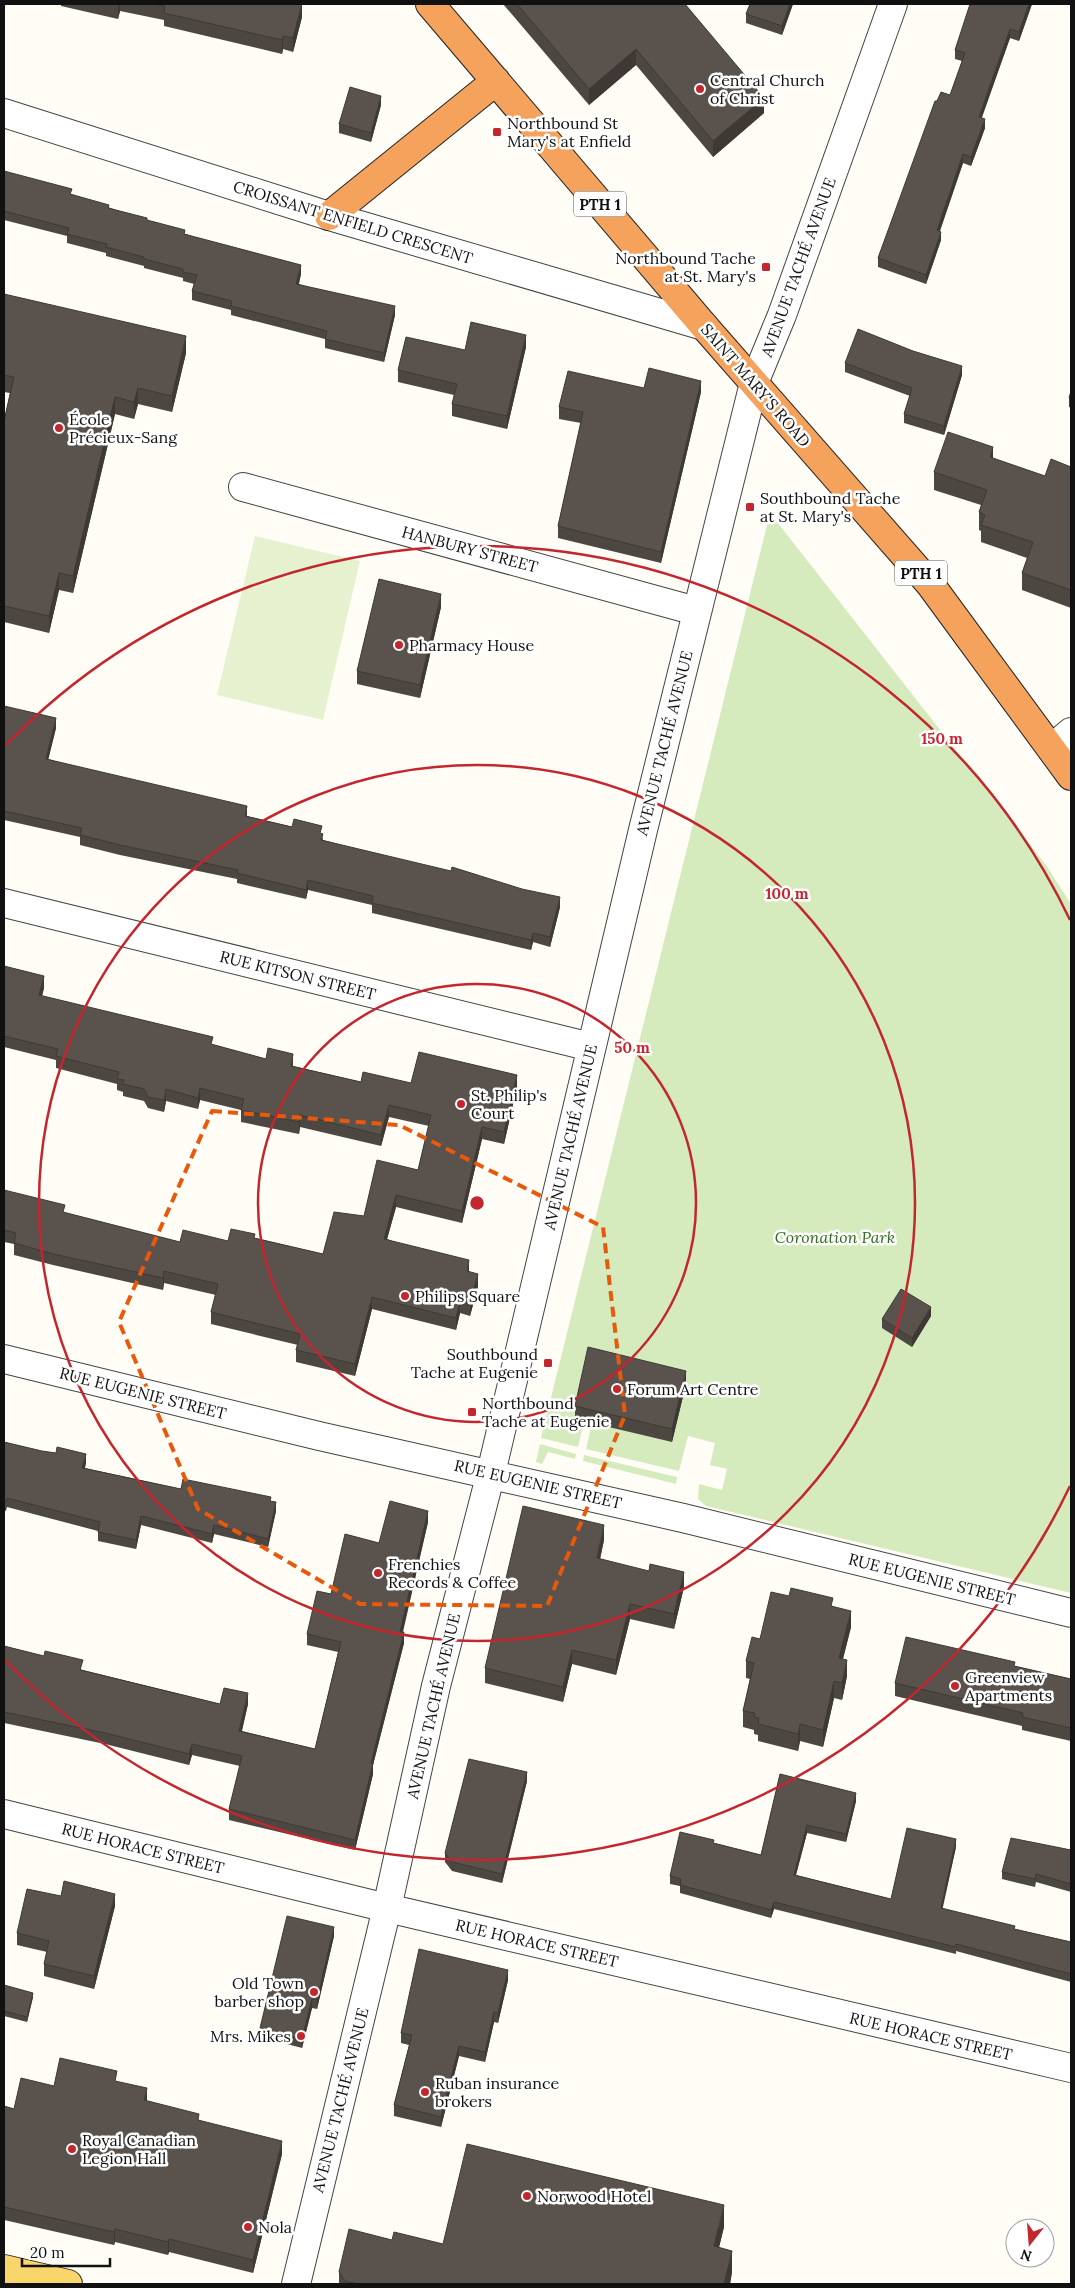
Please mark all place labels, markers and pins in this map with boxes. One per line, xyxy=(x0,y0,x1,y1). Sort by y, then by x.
place label: Central Church of Christ xyxy=(710,70,825,108)
marker: Central Church of Christ xyxy=(694,83,706,95)
place label: Northbound St Mary's at Enfield xyxy=(507,113,632,151)
marker: Northbound St Mary's at Enfield xyxy=(491,126,503,138)
place label: Northbound Tache at St. Mary's xyxy=(615,248,756,286)
marker: Northbound Tache at St. Mary's xyxy=(760,261,772,273)
place label: École Précieux-Sang xyxy=(69,409,178,447)
marker: École Précieux-Sang xyxy=(53,422,65,434)
place label: Southbound Tache at St. Mary's xyxy=(760,488,901,526)
marker: Southbound Tache at St. Mary's xyxy=(744,501,756,513)
place label: Pharmacy House xyxy=(409,635,534,655)
marker: Pharmacy House xyxy=(393,639,405,651)
place label: St. Philip's Court xyxy=(471,1085,547,1123)
marker: St. Philip's Court xyxy=(455,1098,467,1110)
centre of rings xyxy=(468,1194,486,1212)
place label: Philips Square xyxy=(415,1286,521,1306)
marker: Philips Square xyxy=(399,1290,411,1302)
place label: Southbound Tache at Eugenie xyxy=(411,1344,538,1382)
marker: Southbound Tache at Eugenie xyxy=(542,1357,554,1369)
place label: Forum Art Centre xyxy=(627,1379,759,1399)
marker: Forum Art Centre xyxy=(611,1383,623,1395)
place label: Northbound Tache at Eugenie xyxy=(482,1393,610,1431)
marker: Northbound Tache at Eugenie xyxy=(466,1406,478,1418)
place label: Frenchies Records & Coffee xyxy=(388,1554,517,1592)
marker: Frenchies Records & Coffee xyxy=(372,1567,384,1579)
place label: Greenview Apartments xyxy=(964,1667,1052,1705)
marker: Greenview Apartments xyxy=(949,1680,961,1692)
place label: Old Town barber shop xyxy=(215,1973,304,2011)
marker: Old Town barber shop xyxy=(308,1986,320,1998)
place label: Mrs. Mikes xyxy=(210,2026,291,2046)
marker: Mrs. Mikes xyxy=(295,2030,307,2042)
place label: Ruban insurance brokers xyxy=(435,2073,559,2111)
marker: Ruban insurance brokers xyxy=(419,2086,431,2098)
place label: Royal Canadian Legion Hall xyxy=(82,2130,196,2168)
marker: Royal Canadian Legion Hall xyxy=(66,2143,78,2155)
place label: Norwood Hotel xyxy=(537,2186,651,2206)
marker: Norwood Hotel xyxy=(521,2190,533,2202)
place label: Nola xyxy=(258,2217,292,2237)
marker: Nola xyxy=(242,2221,254,2233)

